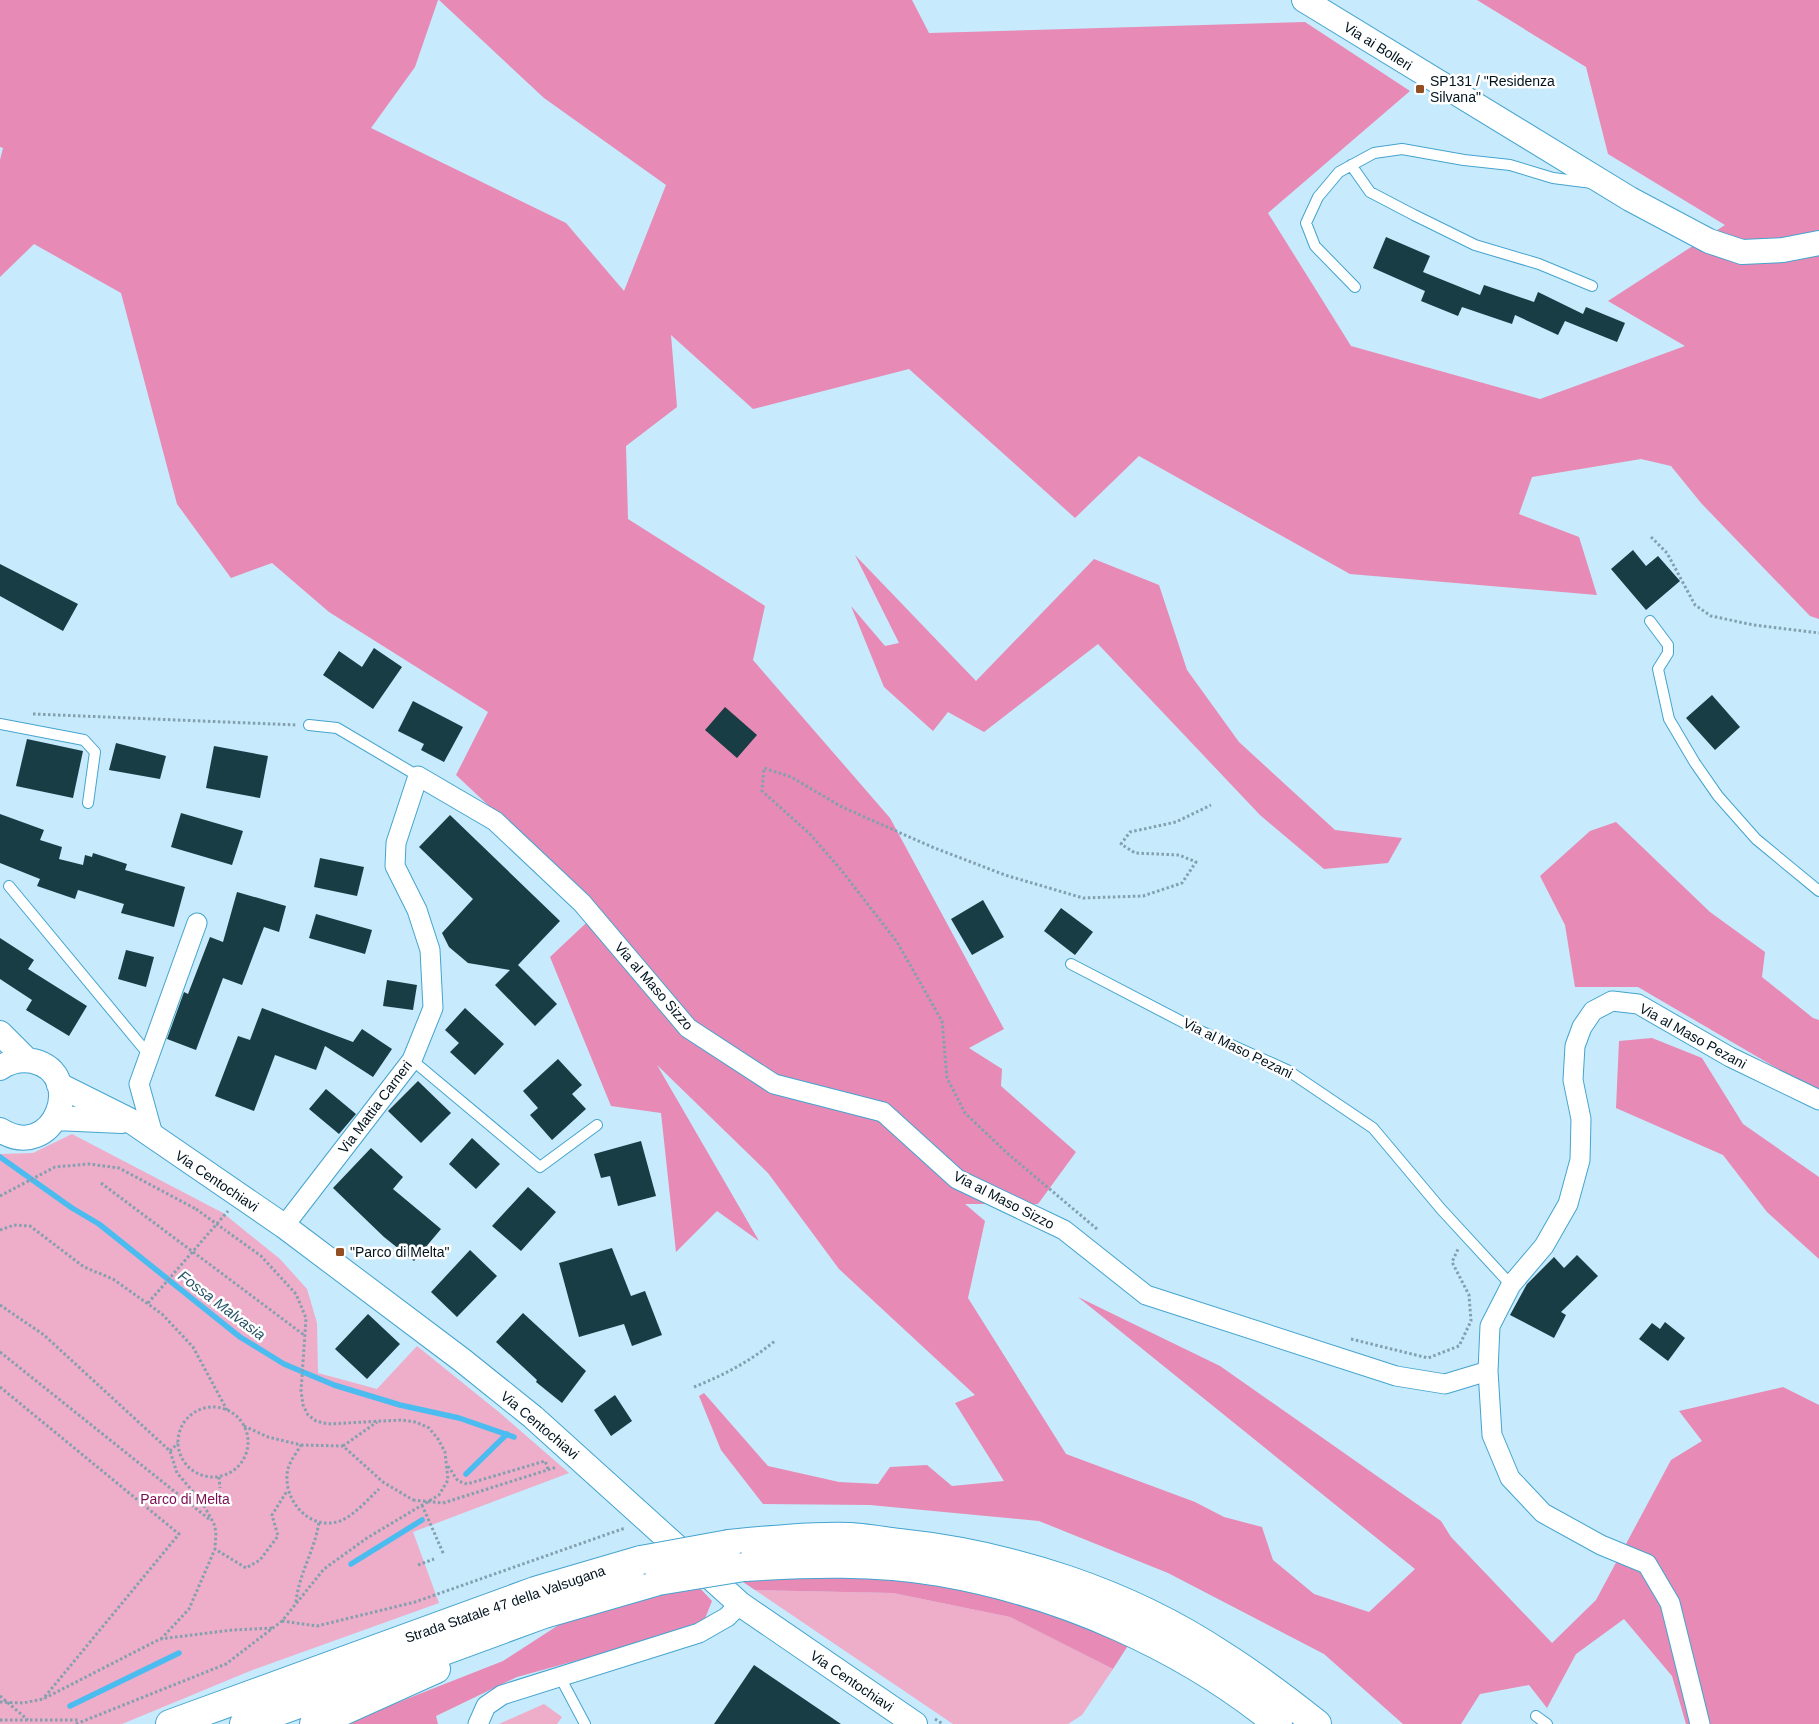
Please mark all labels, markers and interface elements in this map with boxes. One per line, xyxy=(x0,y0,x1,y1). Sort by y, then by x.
street label: Via ai Bolleri xyxy=(1341,19,1415,73)
place label: SP131 / "Residenza Silvana" xyxy=(1430,73,1555,105)
marker: SP131 / "Residenza Silvana" xyxy=(1414,83,1426,95)
street label: Via al Maso Sizzo xyxy=(612,939,697,1033)
street label: Via al Maso Pezani xyxy=(1637,1000,1749,1072)
street label: Via al Maso Pezani xyxy=(1181,1015,1295,1081)
street label: Via Mattia Carneri xyxy=(335,1058,415,1156)
street label: Via Centochiavi xyxy=(172,1147,262,1215)
street label: Via al Maso Sizzo xyxy=(951,1168,1057,1232)
place label: "Parco di Melta" xyxy=(350,1244,449,1260)
marker: "Parco di Melta" xyxy=(334,1246,346,1258)
water label: Fossa Malvasia xyxy=(175,1267,269,1343)
street label: Via Centochiavi xyxy=(498,1388,582,1462)
park label: Parco di Melta xyxy=(140,1491,230,1507)
street label: Strada Statale 47 della Valsugana xyxy=(403,1562,607,1646)
street label: Via Centochiavi xyxy=(807,1647,897,1715)

